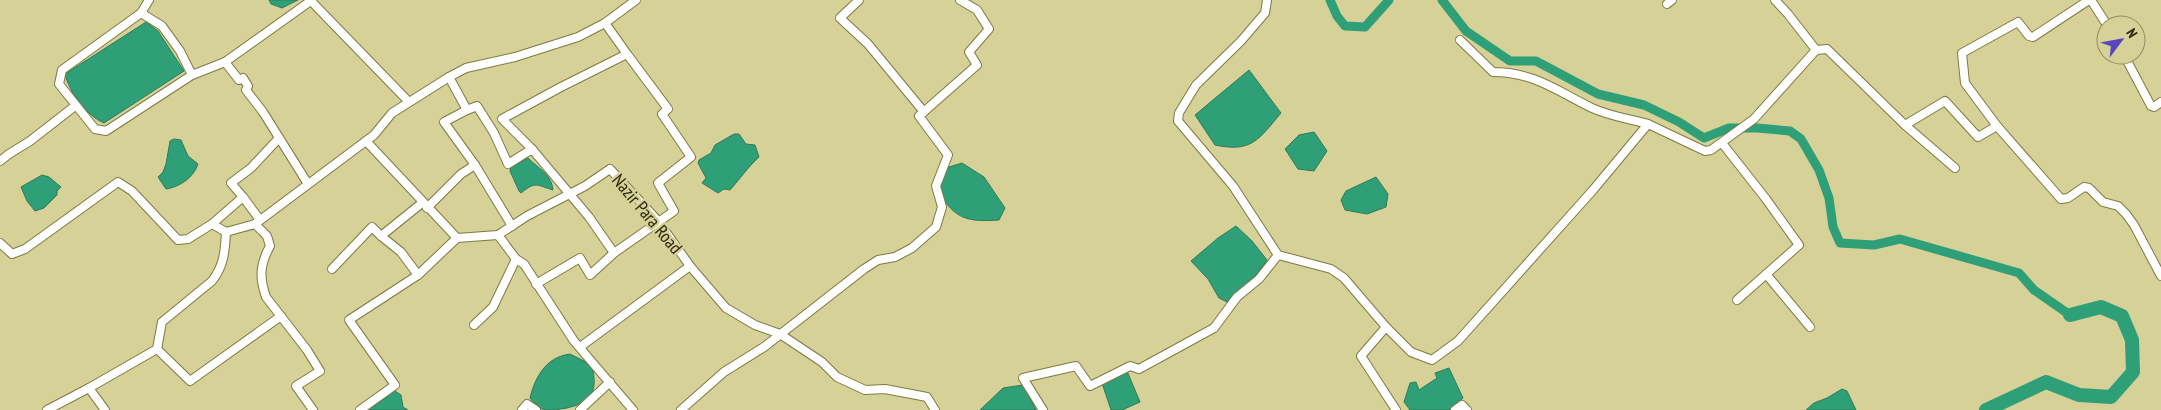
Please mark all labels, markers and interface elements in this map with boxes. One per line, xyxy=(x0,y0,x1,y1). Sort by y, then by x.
north arrow xyxy=(2096,15,2146,65)
text: N xyxy=(2122,25,2142,41)
street label: Nazir Para Road xyxy=(607,169,688,258)

